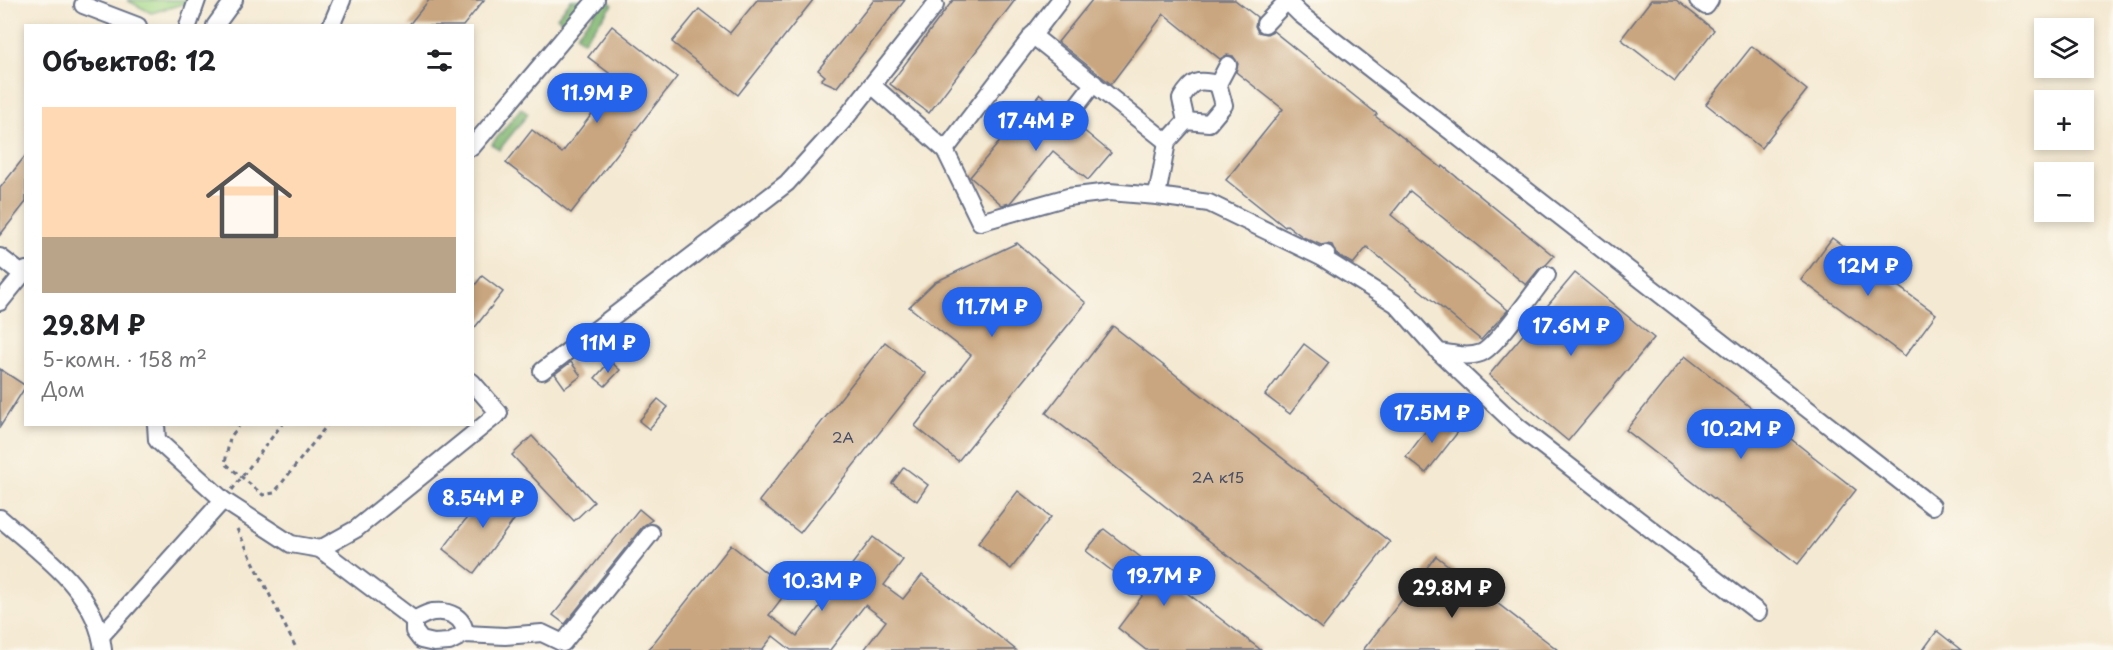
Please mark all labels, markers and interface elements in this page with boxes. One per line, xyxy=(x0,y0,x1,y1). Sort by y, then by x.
map controls xyxy=(2034,18,2094,222)
button: layers xyxy=(2034,18,2094,78)
text: Объектов: 12 xyxy=(42,41,216,80)
icon: filters xyxy=(423,44,456,77)
pin: 11.9M ₽ xyxy=(542,73,652,124)
text: 11.9M ₽ xyxy=(561,77,633,107)
button: + xyxy=(2034,90,2094,150)
pin: 17.4M ₽ xyxy=(981,101,1091,152)
text: 17.4M ₽ xyxy=(998,105,1074,135)
icon: home xyxy=(195,146,303,254)
button: − xyxy=(2034,162,2094,222)
pin: 12M ₽ xyxy=(1826,246,1910,297)
text: 12M ₽ xyxy=(1837,250,1899,280)
pin: 11.7M ₽ xyxy=(937,287,1047,338)
text: 11.7M ₽ xyxy=(956,291,1028,321)
text: 29.8M ₽ xyxy=(42,305,145,344)
pin: 17.6M ₽ xyxy=(1516,306,1626,357)
text: 17.6M ₽ xyxy=(1532,310,1610,340)
pin: 11M ₽ xyxy=(566,323,650,374)
text: 11M ₽ xyxy=(580,327,636,357)
text: 5-комн. · 158 m² xyxy=(42,344,207,374)
text: Дом xyxy=(42,374,85,404)
pin: 17.5M ₽ xyxy=(1377,393,1487,444)
text: 17.5M ₽ xyxy=(1394,397,1470,427)
pin: 10.2M ₽ xyxy=(1686,409,1796,460)
text: 10.2M ₽ xyxy=(1701,413,1781,443)
house number: 2А xyxy=(832,425,854,448)
house number: 2А к15 xyxy=(1192,465,1244,488)
pin: 8.54M ₽ xyxy=(428,478,538,529)
text: 8.54M ₽ xyxy=(442,482,524,512)
pin: 19.7M ₽ xyxy=(1109,556,1219,607)
text: 19.7M ₽ xyxy=(1126,560,1202,590)
pin: 10.3M ₽ xyxy=(767,561,877,612)
text: 10.3M ₽ xyxy=(782,565,862,595)
pin: 29.8M ₽ xyxy=(1397,568,1507,619)
text: 29.8M ₽ xyxy=(1412,572,1492,602)

